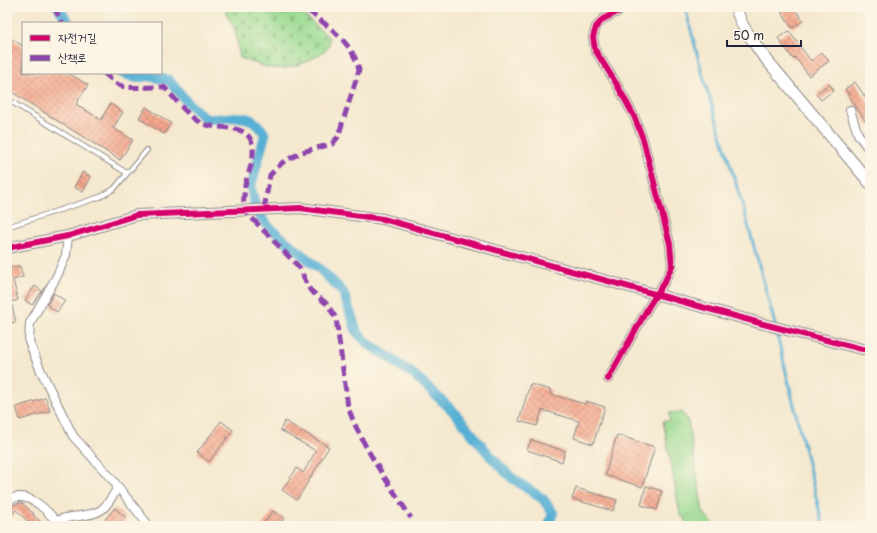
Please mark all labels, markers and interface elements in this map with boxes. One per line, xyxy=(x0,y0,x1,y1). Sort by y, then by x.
legend xyxy=(22,22,162,74)
scale bar xyxy=(727,22,801,48)
text: 50 m xyxy=(733,26,764,44)
text: 자전거길 xyxy=(58,28,97,46)
text: 산책로 xyxy=(58,48,87,66)

